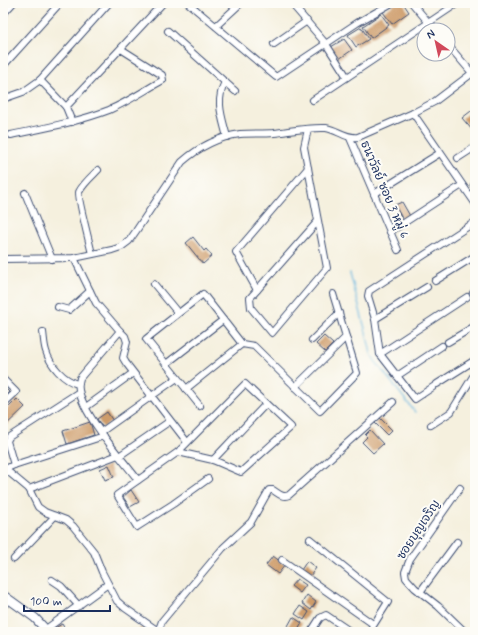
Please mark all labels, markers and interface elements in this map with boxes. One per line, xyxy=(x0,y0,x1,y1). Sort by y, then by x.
north arrow xyxy=(416,22,456,62)
text: N xyxy=(424,27,438,42)
street label: ธนาวัลย์ ซอย 3 หมู่ 6 xyxy=(356,138,413,241)
street label: ซอยบุญเจริญ xyxy=(394,497,444,563)
scale bar xyxy=(24,587,110,613)
text: 100 m xyxy=(30,594,62,610)

